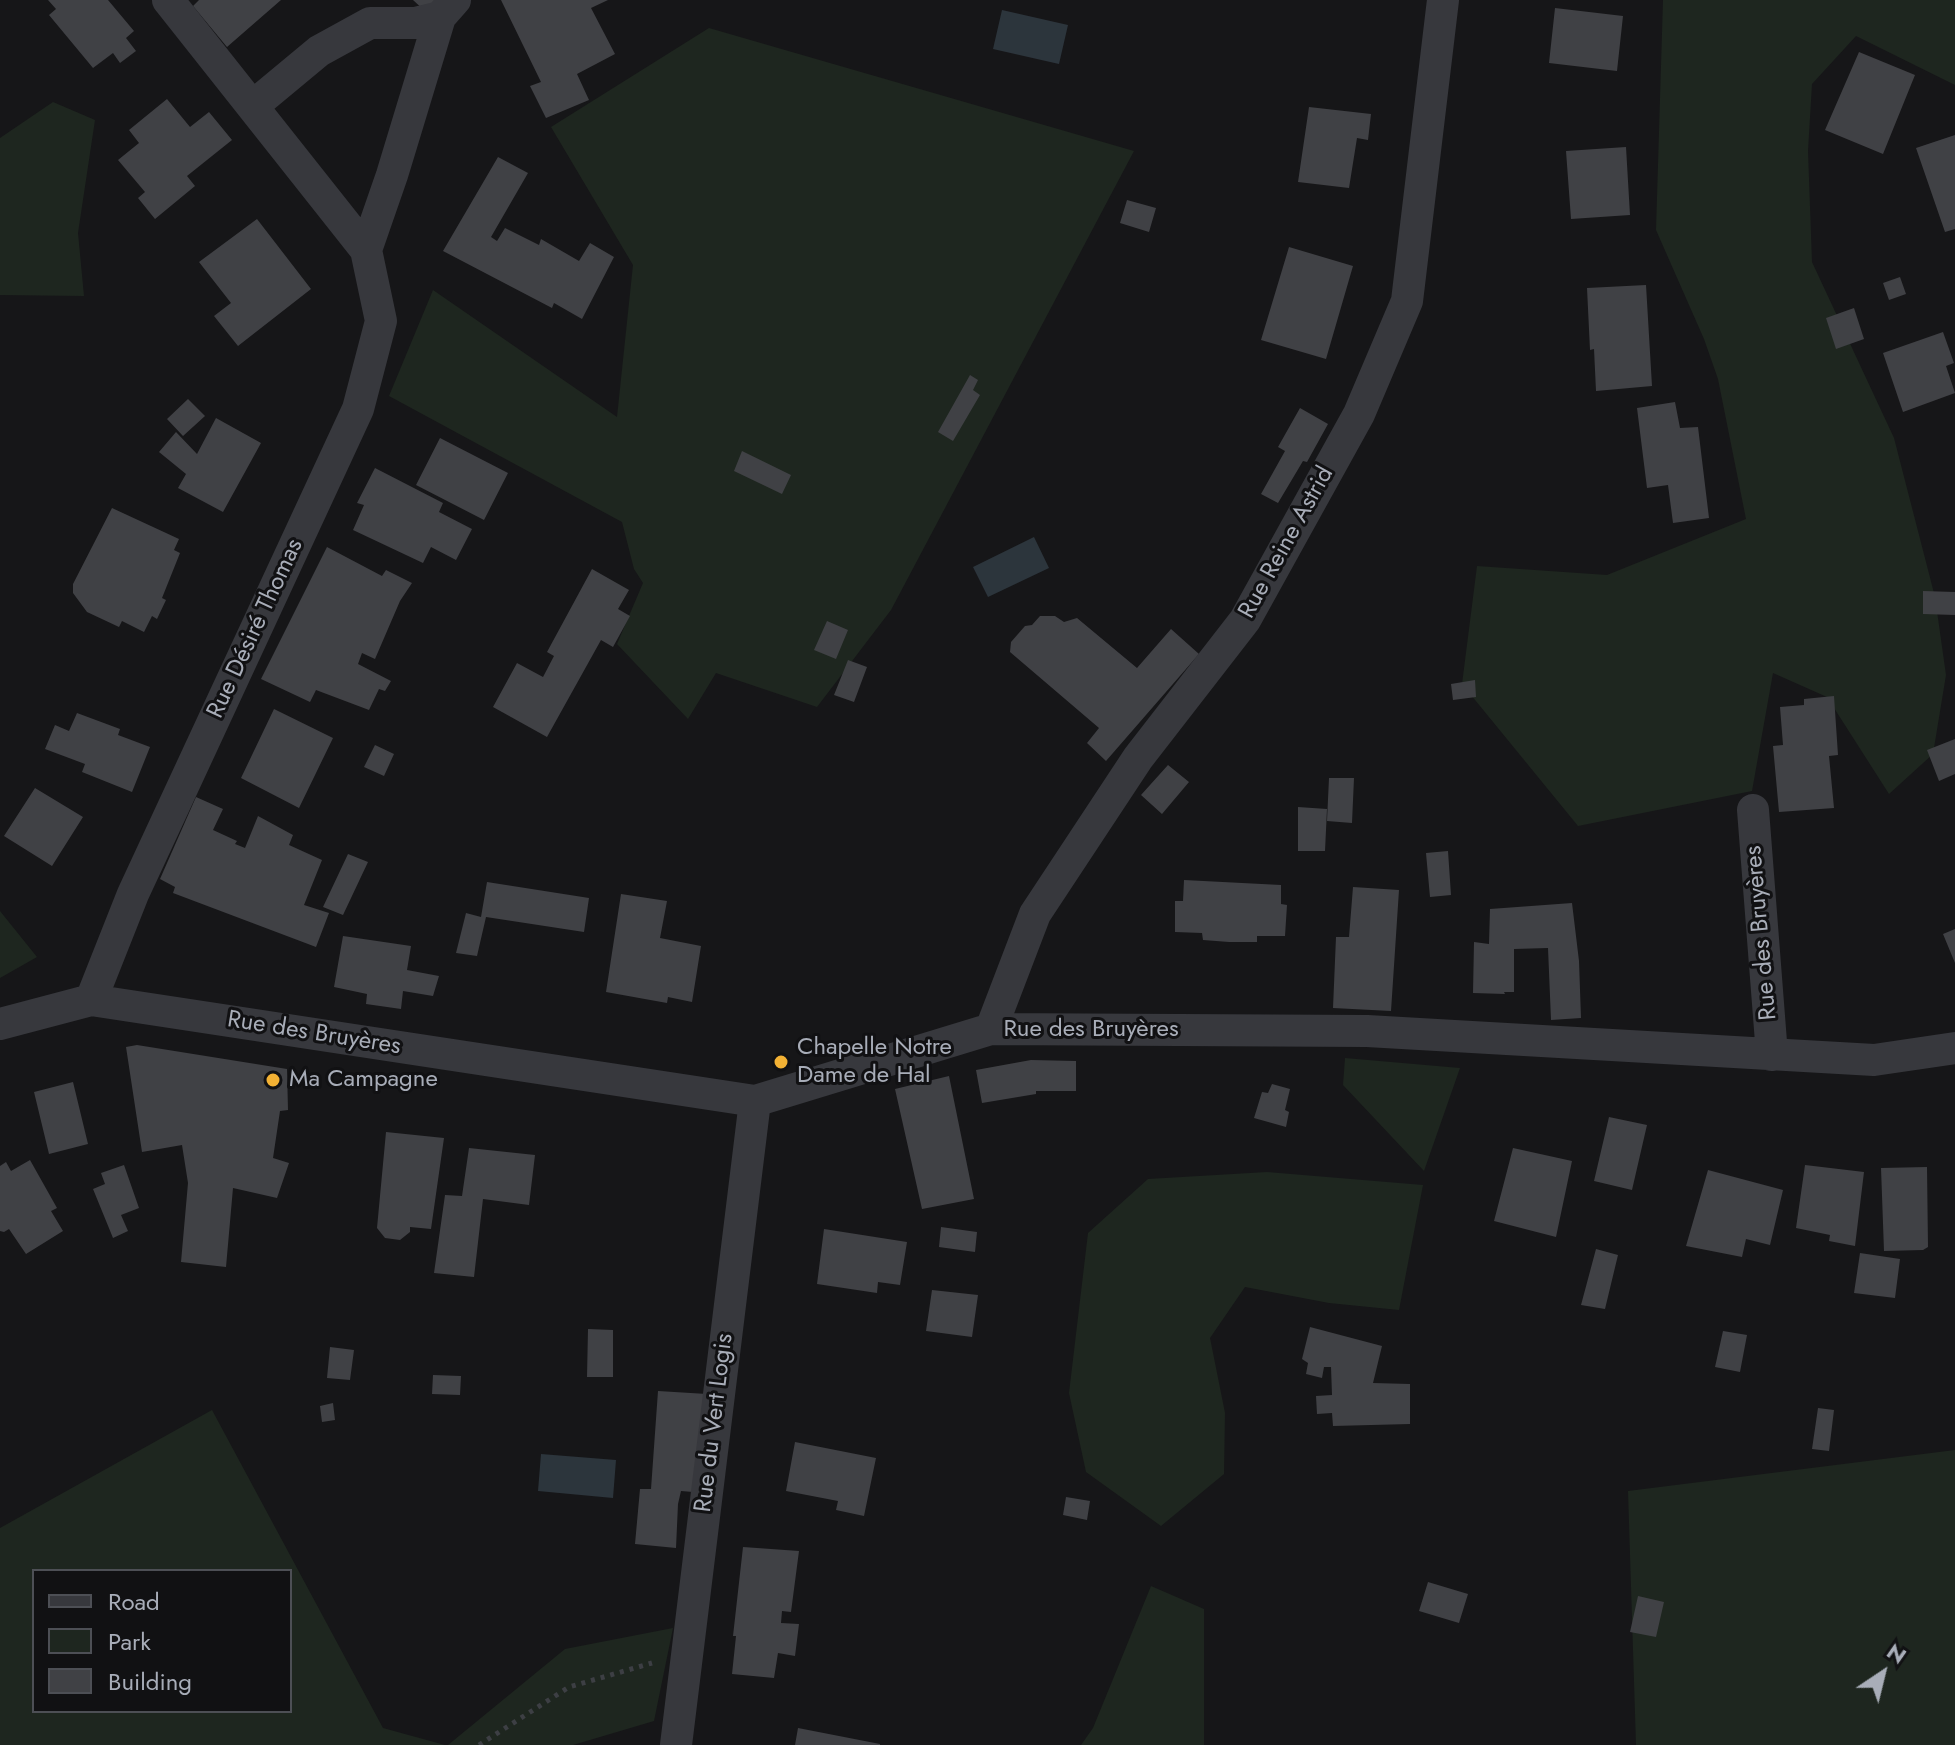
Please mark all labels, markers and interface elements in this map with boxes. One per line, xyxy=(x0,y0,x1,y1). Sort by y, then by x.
street label: Rue Reine Astrid xyxy=(1233,462,1341,624)
street label: Rue Désiré Thomas xyxy=(202,535,310,723)
street label: Rue des Bruyères xyxy=(1740,844,1784,1022)
street label: Rue des Bruyères xyxy=(225,1006,403,1062)
street label: Rue des Bruyères xyxy=(1003,1016,1179,1044)
place label: Chapelle Notre Dame de Hal xyxy=(797,1034,952,1090)
marker: Chapelle Notre Dame de Hal xyxy=(772,1053,790,1071)
place label: Ma Campagne xyxy=(289,1066,438,1094)
marker: Ma Campagne xyxy=(264,1071,282,1089)
street label: Rue du Vert Logis xyxy=(690,1332,740,1514)
legend xyxy=(32,1569,292,1713)
text: Road xyxy=(108,1584,160,1619)
text: Park xyxy=(108,1624,151,1659)
north arrow xyxy=(1843,1633,1923,1713)
text: N xyxy=(1880,1635,1913,1671)
text: Building xyxy=(108,1664,192,1699)

